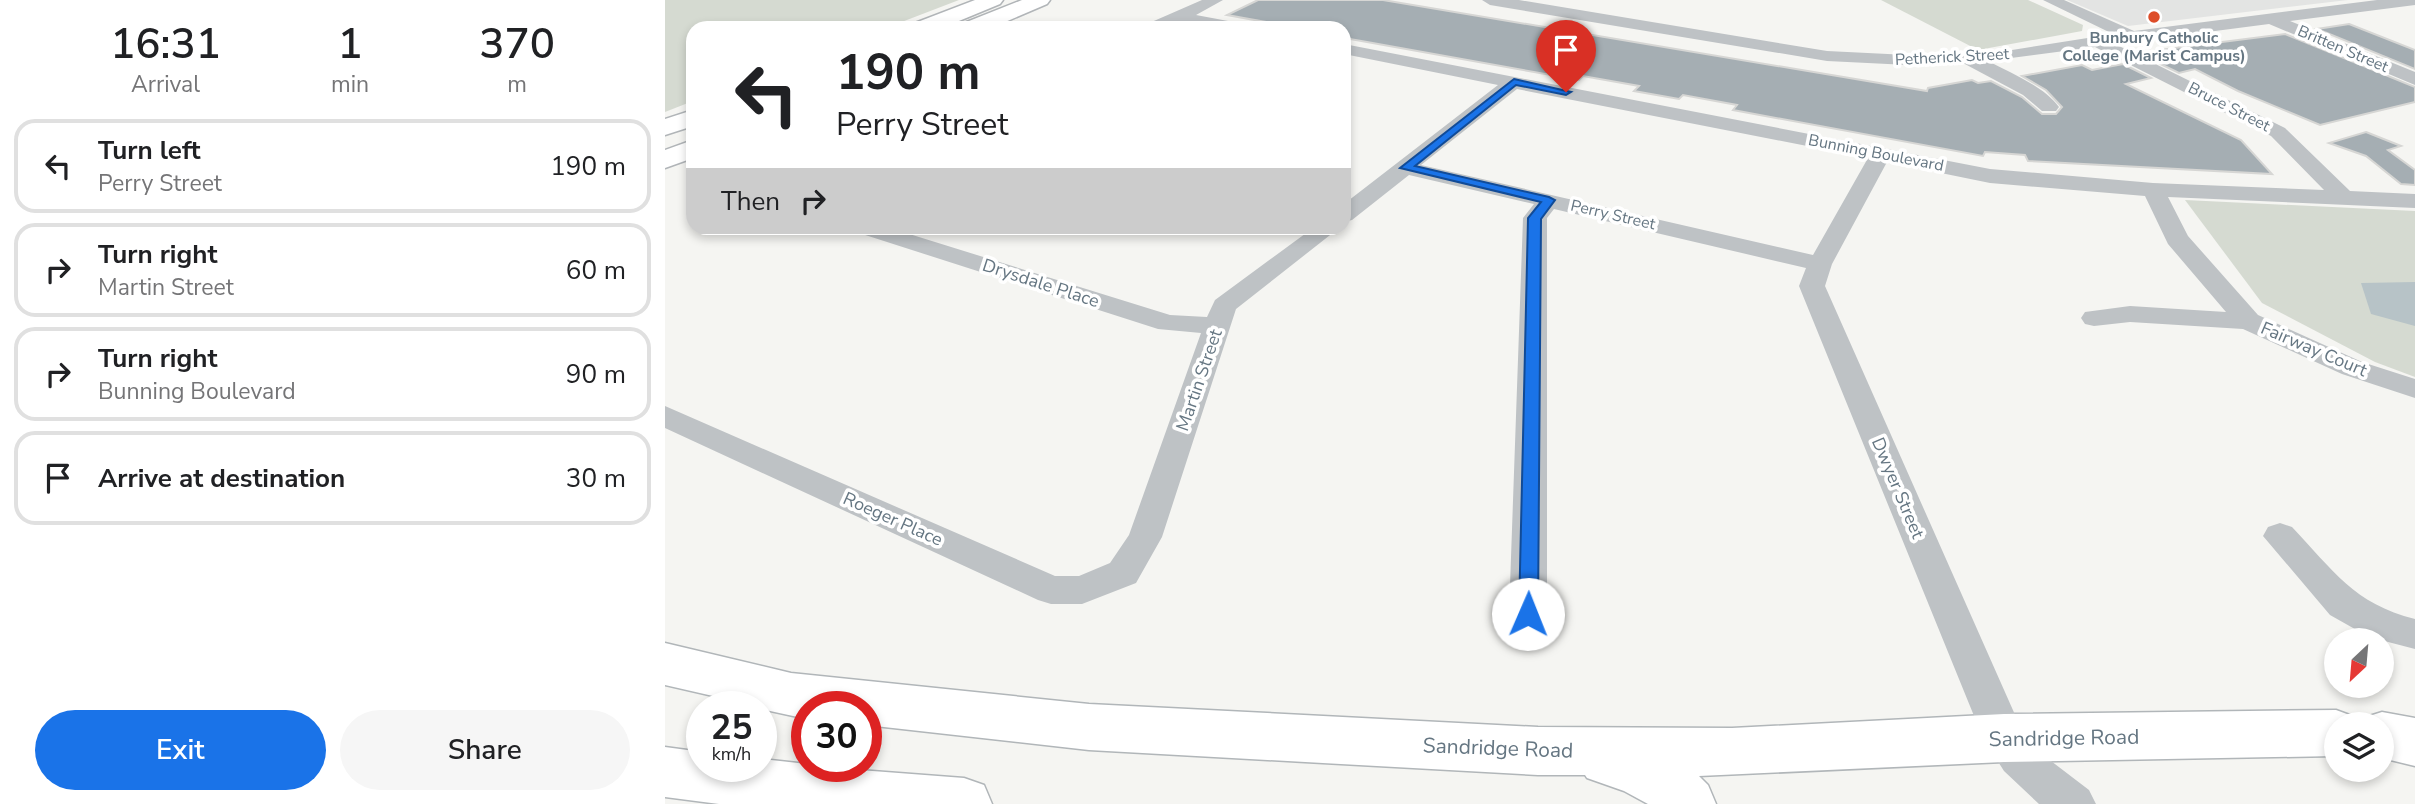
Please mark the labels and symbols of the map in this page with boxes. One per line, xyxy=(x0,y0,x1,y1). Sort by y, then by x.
marker: Bunbury Catholic College (Marist Campus) xyxy=(2146,9,2162,25)
pin xyxy=(1536,20,1596,92)
street label: Britten Street xyxy=(2294,20,2392,78)
place label: Bunbury Catholic College (Marist Campus) xyxy=(2062,27,2246,67)
street label: Petherick Street xyxy=(1894,43,2010,71)
street label: Bruce Street xyxy=(2184,77,2274,137)
street label: Bunning Boulevard xyxy=(1806,129,1946,177)
street label: Perry Street xyxy=(1569,195,1658,236)
street label: Drysdale Place xyxy=(979,253,1103,313)
street label: Fairway Court xyxy=(2257,316,2371,382)
street label: Martin Street xyxy=(1170,325,1228,434)
street label: Dwyer Street xyxy=(1866,434,1930,543)
street label: Roeger Place xyxy=(839,486,947,552)
position arrow xyxy=(1491,577,1565,651)
north arrow xyxy=(2324,628,2394,698)
speed limit sign: 30 xyxy=(791,691,882,782)
street label: Sandridge Road xyxy=(1988,723,2140,753)
street label: Sandridge Road xyxy=(1422,731,1574,765)

